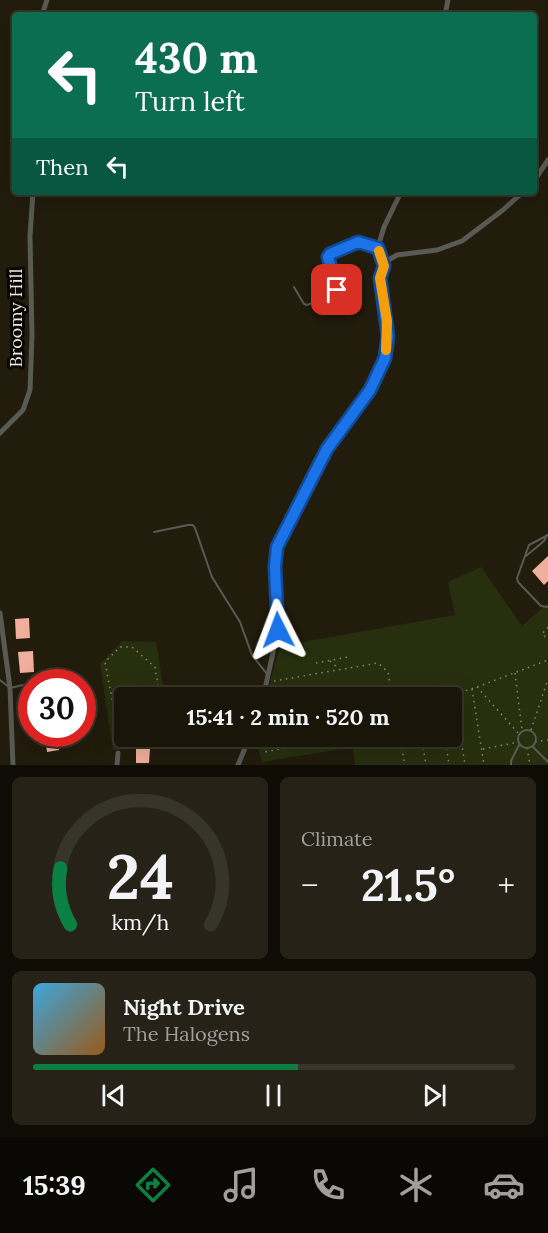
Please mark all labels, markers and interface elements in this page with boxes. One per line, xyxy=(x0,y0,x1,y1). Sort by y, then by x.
text: 430 m xyxy=(135,31,258,85)
icon: left xyxy=(36,36,114,114)
text: Turn left xyxy=(135,84,245,118)
icon: left xyxy=(101,150,134,183)
text: Then xyxy=(36,153,89,181)
pin xyxy=(311,264,362,315)
street label: Broomy Hill xyxy=(4,269,27,367)
icon: arrive xyxy=(320,273,353,306)
position arrow xyxy=(246,598,310,662)
speed limit sign: 30 xyxy=(18,669,96,747)
text: 15:41 · 2 min · 520 m xyxy=(187,703,389,731)
text: Climate xyxy=(301,826,373,851)
text: 24 xyxy=(106,836,174,916)
text: 21.5° xyxy=(361,856,455,913)
text: − xyxy=(301,864,319,906)
text: + xyxy=(497,864,515,906)
text: km/h xyxy=(111,908,169,936)
text: Night Drive xyxy=(123,993,245,1021)
text: The Halogens xyxy=(123,1021,250,1046)
icon: previous xyxy=(97,1079,130,1112)
icon: pause xyxy=(257,1079,290,1112)
icon: next xyxy=(418,1079,451,1112)
icon: directions xyxy=(132,1164,174,1206)
icon: music xyxy=(220,1164,262,1206)
icon: phone xyxy=(307,1164,349,1206)
icon: climate xyxy=(395,1164,437,1206)
icon: car xyxy=(483,1164,525,1206)
text: 15:39 xyxy=(23,1168,86,1202)

